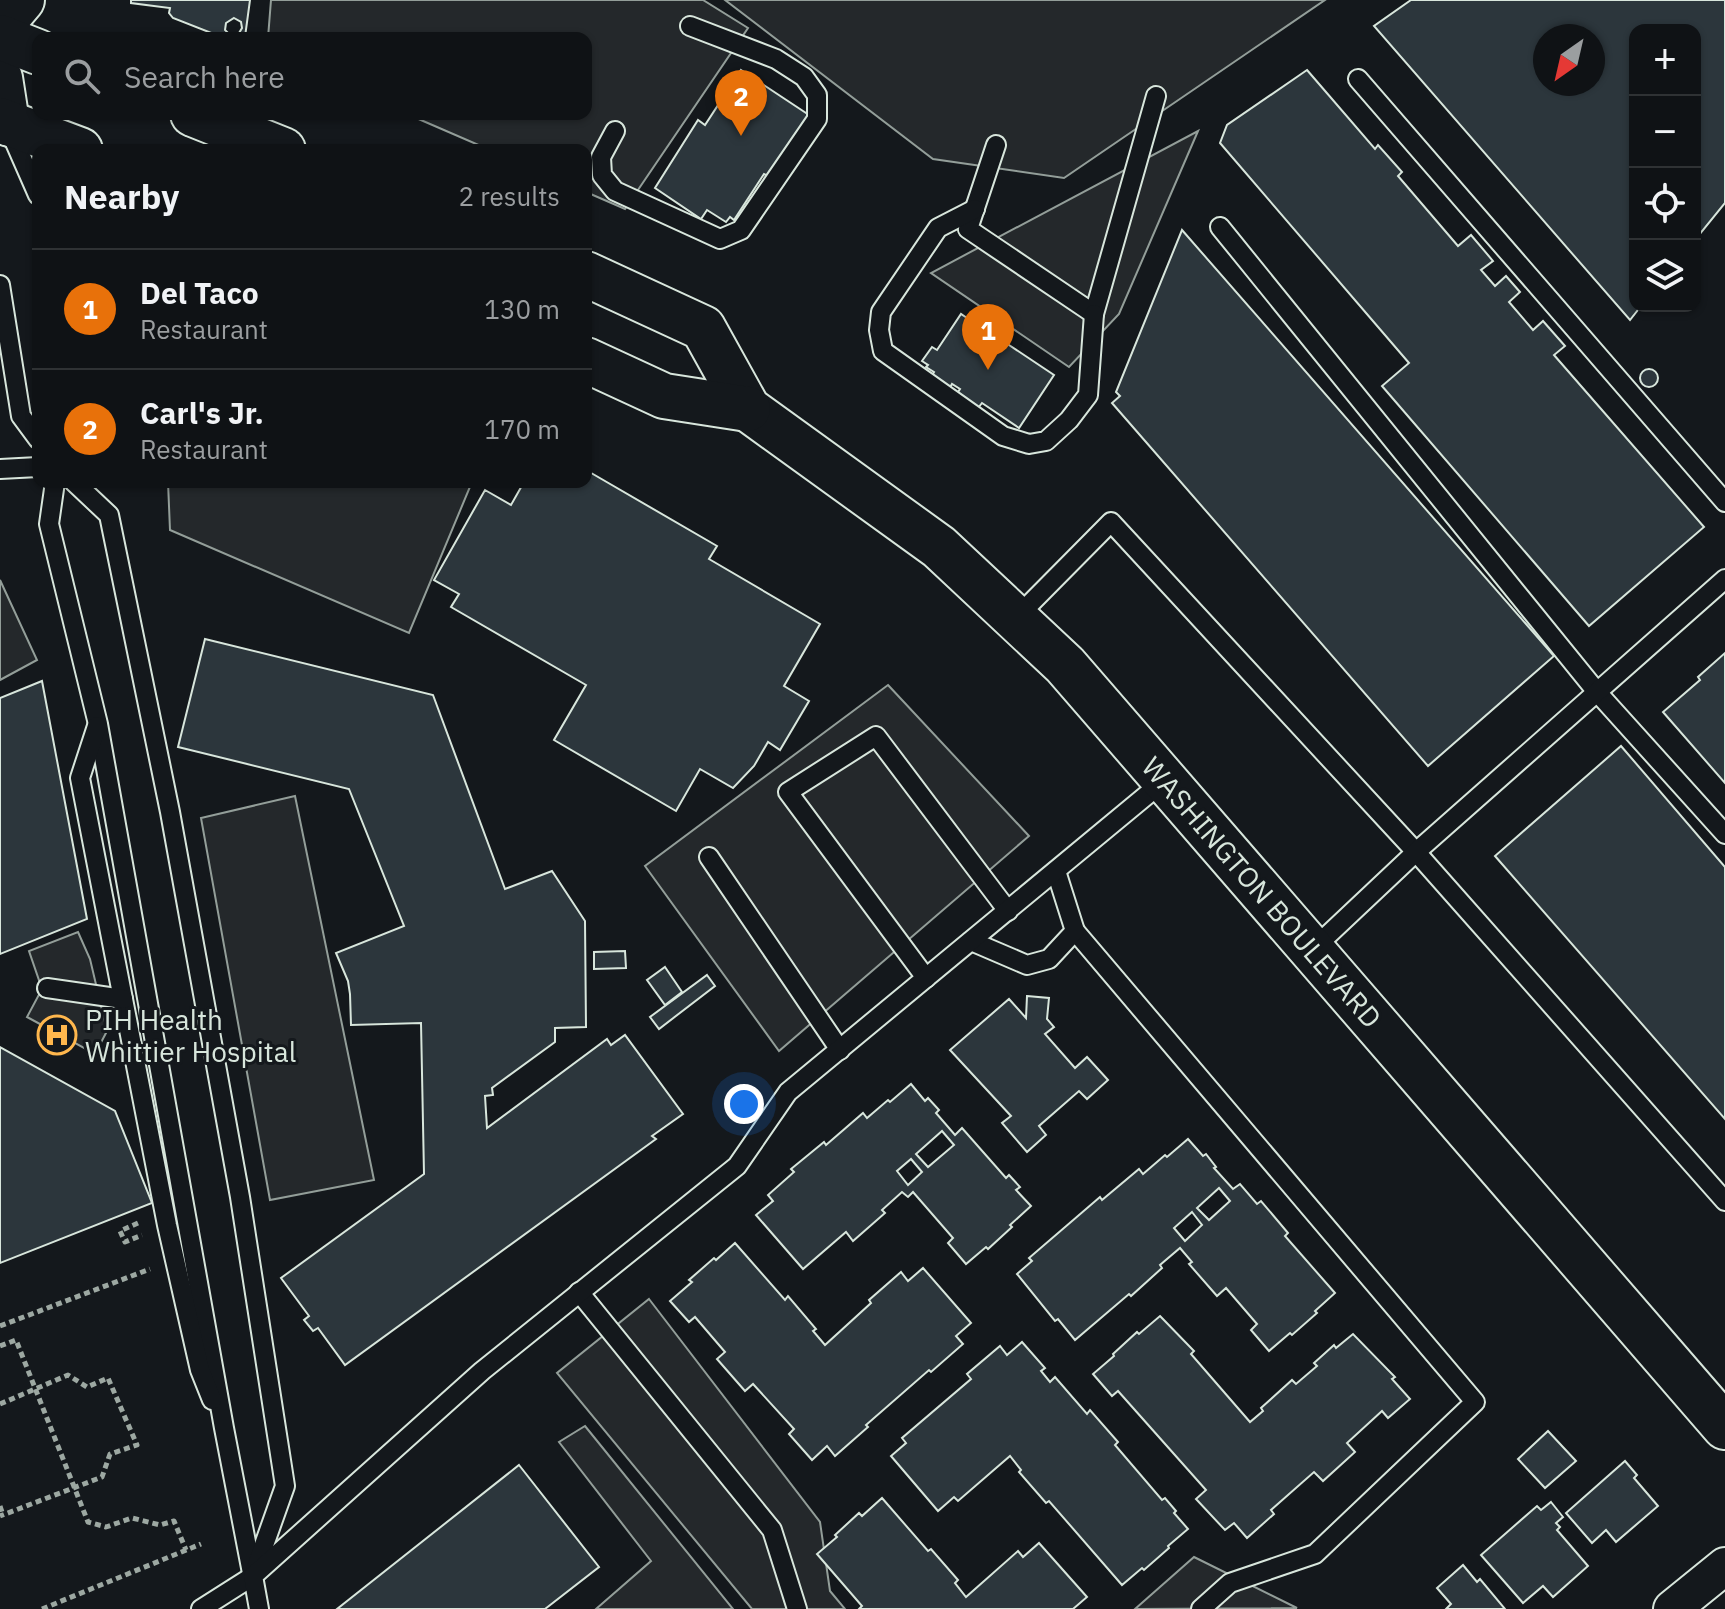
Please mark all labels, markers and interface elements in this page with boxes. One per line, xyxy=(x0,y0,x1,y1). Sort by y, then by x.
north arrow xyxy=(1533,24,1605,96)
map controls xyxy=(1629,24,1701,312)
button: + xyxy=(1629,24,1701,96)
search box xyxy=(32,32,592,120)
icon: search xyxy=(60,54,104,98)
text: Search here xyxy=(124,57,285,96)
pin: 2 xyxy=(715,70,767,136)
button: − xyxy=(1629,96,1701,168)
button: locate xyxy=(1629,168,1701,240)
text: Nearby xyxy=(64,174,179,218)
text: 2 results xyxy=(458,179,560,213)
button: layers xyxy=(1629,240,1701,312)
text: Del Taco xyxy=(140,273,259,312)
text: 1 xyxy=(82,292,98,326)
text: 130 m xyxy=(484,292,560,326)
pin: 1 xyxy=(962,304,1014,370)
text: Restaurant xyxy=(140,312,268,346)
text: Carl's Jr. xyxy=(140,393,264,432)
text: 2 xyxy=(82,412,98,446)
text: 170 m xyxy=(484,412,560,446)
text: Restaurant xyxy=(140,432,268,466)
street label: WASHINGTON BOULEVARD xyxy=(1134,749,1390,1035)
place label: PIH Health Whittier Hospital xyxy=(85,1001,296,1070)
hospital icon: PIH Health Whittier Hospital xyxy=(36,1014,78,1056)
your location xyxy=(724,1084,764,1124)

